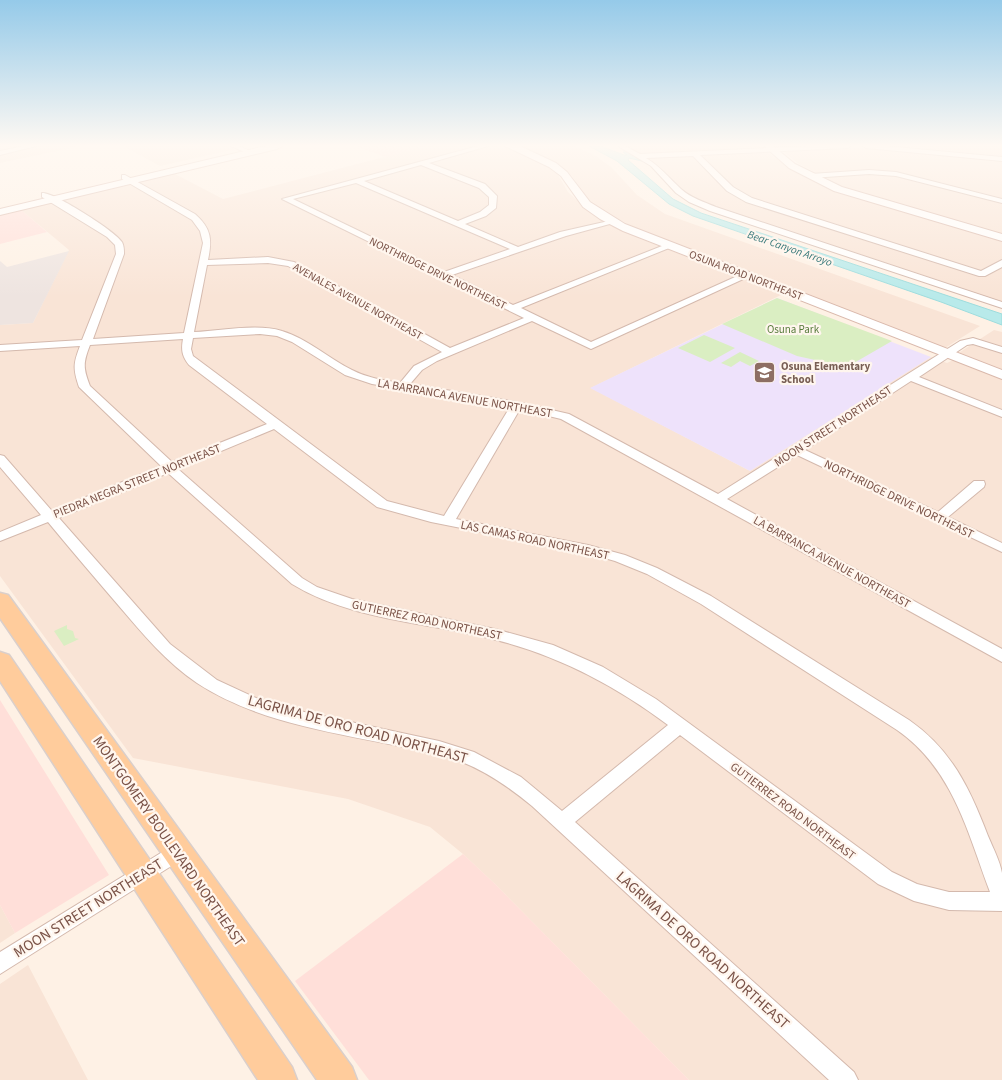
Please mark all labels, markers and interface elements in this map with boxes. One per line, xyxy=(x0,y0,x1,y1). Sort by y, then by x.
water label: Bear Canyon Arroyo xyxy=(745,227,835,270)
street label: NORTHRIDGE DRIVE NORTHEAST xyxy=(367,234,509,313)
street label: OSUNA ROAD NORTHEAST xyxy=(687,247,805,304)
street label: AVENALES AVENUE NORTHEAST xyxy=(290,259,425,343)
park label: Osuna Park xyxy=(767,322,820,337)
place label: Osuna Elementary School xyxy=(781,359,870,387)
school or university icon: Osuna Elementary School xyxy=(753,360,777,384)
street label: LA BARRANCA AVENUE NORTHEAST xyxy=(376,375,554,422)
street label: MOON STREET NORTHEAST xyxy=(771,381,896,471)
street label: PIEDRA NEGRA STREET NORTHEAST xyxy=(51,440,224,523)
street label: NORTHRIDGE DRIVE NORTHEAST xyxy=(821,456,977,543)
street label: LA BARRANCA AVENUE NORTHEAST xyxy=(750,512,914,613)
street label: LAS CAMAS ROAD NORTHEAST xyxy=(459,516,611,565)
street label: GUTIERREZ ROAD NORTHEAST xyxy=(350,596,504,645)
street label: LAGRIMA DE ORO ROAD NORTHEAST xyxy=(246,690,470,769)
street label: MONTGOMERY BOULEVARD NORTHEAST xyxy=(88,732,250,951)
street label: GUTIERREZ ROAD NORTHEAST xyxy=(726,759,859,865)
street label: MOON STREET NORTHEAST xyxy=(10,854,167,963)
street label: LAGRIMA DE ORO ROAD NORTHEAST xyxy=(611,867,794,1034)

